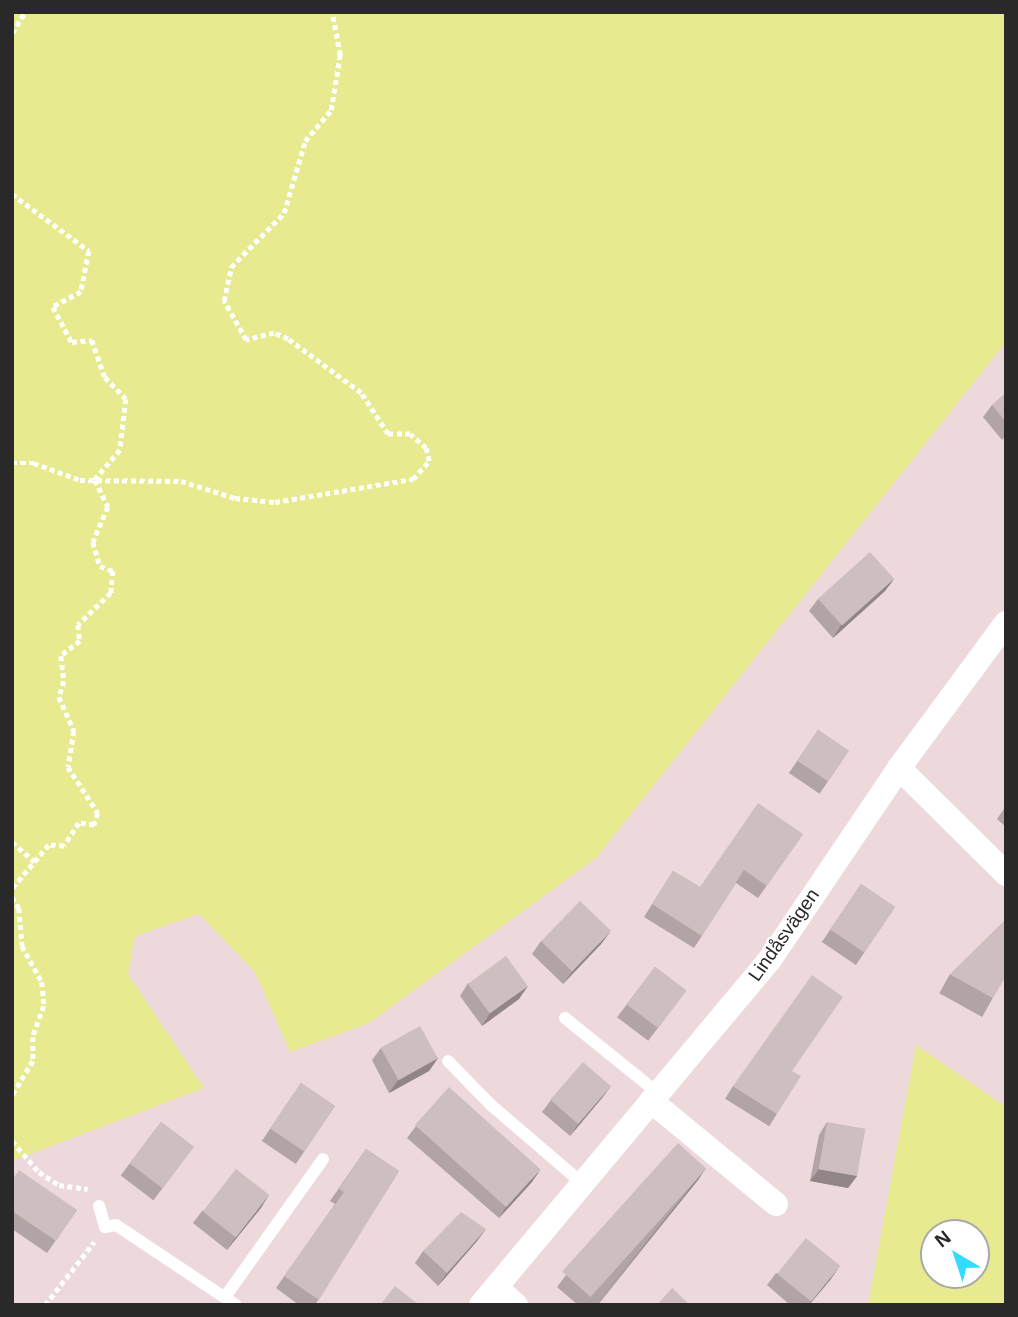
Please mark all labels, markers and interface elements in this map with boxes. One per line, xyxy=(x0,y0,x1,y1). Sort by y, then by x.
street label: Lindåsvägen xyxy=(744,884,824,986)
north arrow xyxy=(920,1219,990,1289)
text: N xyxy=(931,1226,955,1251)

